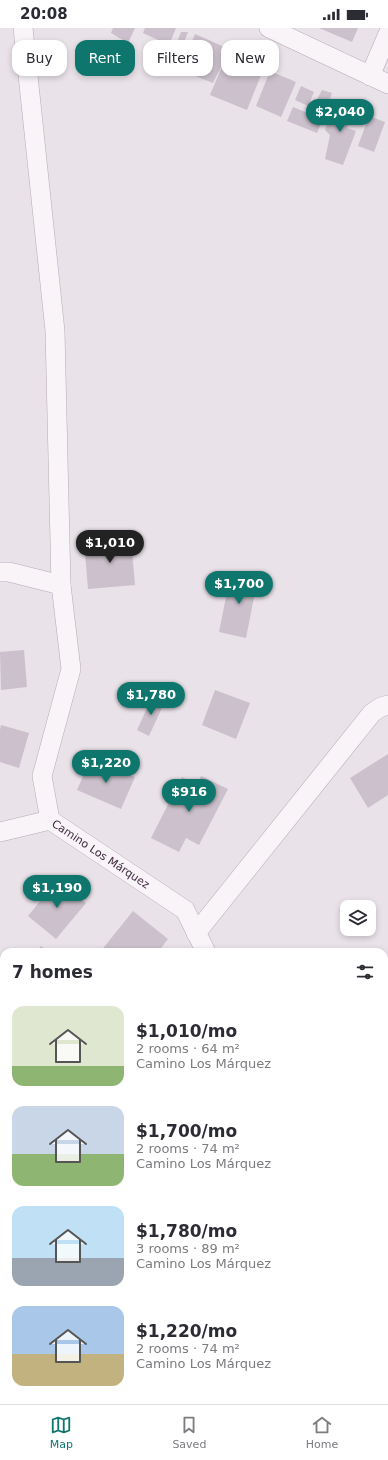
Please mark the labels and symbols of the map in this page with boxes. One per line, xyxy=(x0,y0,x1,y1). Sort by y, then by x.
pin: $2,040 xyxy=(307,99,373,133)
pin: $1,010 xyxy=(77,530,143,564)
pin: $1,700 xyxy=(206,571,272,605)
pin: $1,780 xyxy=(118,682,184,716)
pin: $1,220 xyxy=(73,750,139,784)
pin: $916 xyxy=(165,779,213,813)
street label: Camino Los Márquez xyxy=(49,817,152,892)
pin: $1,190 xyxy=(24,875,90,909)

